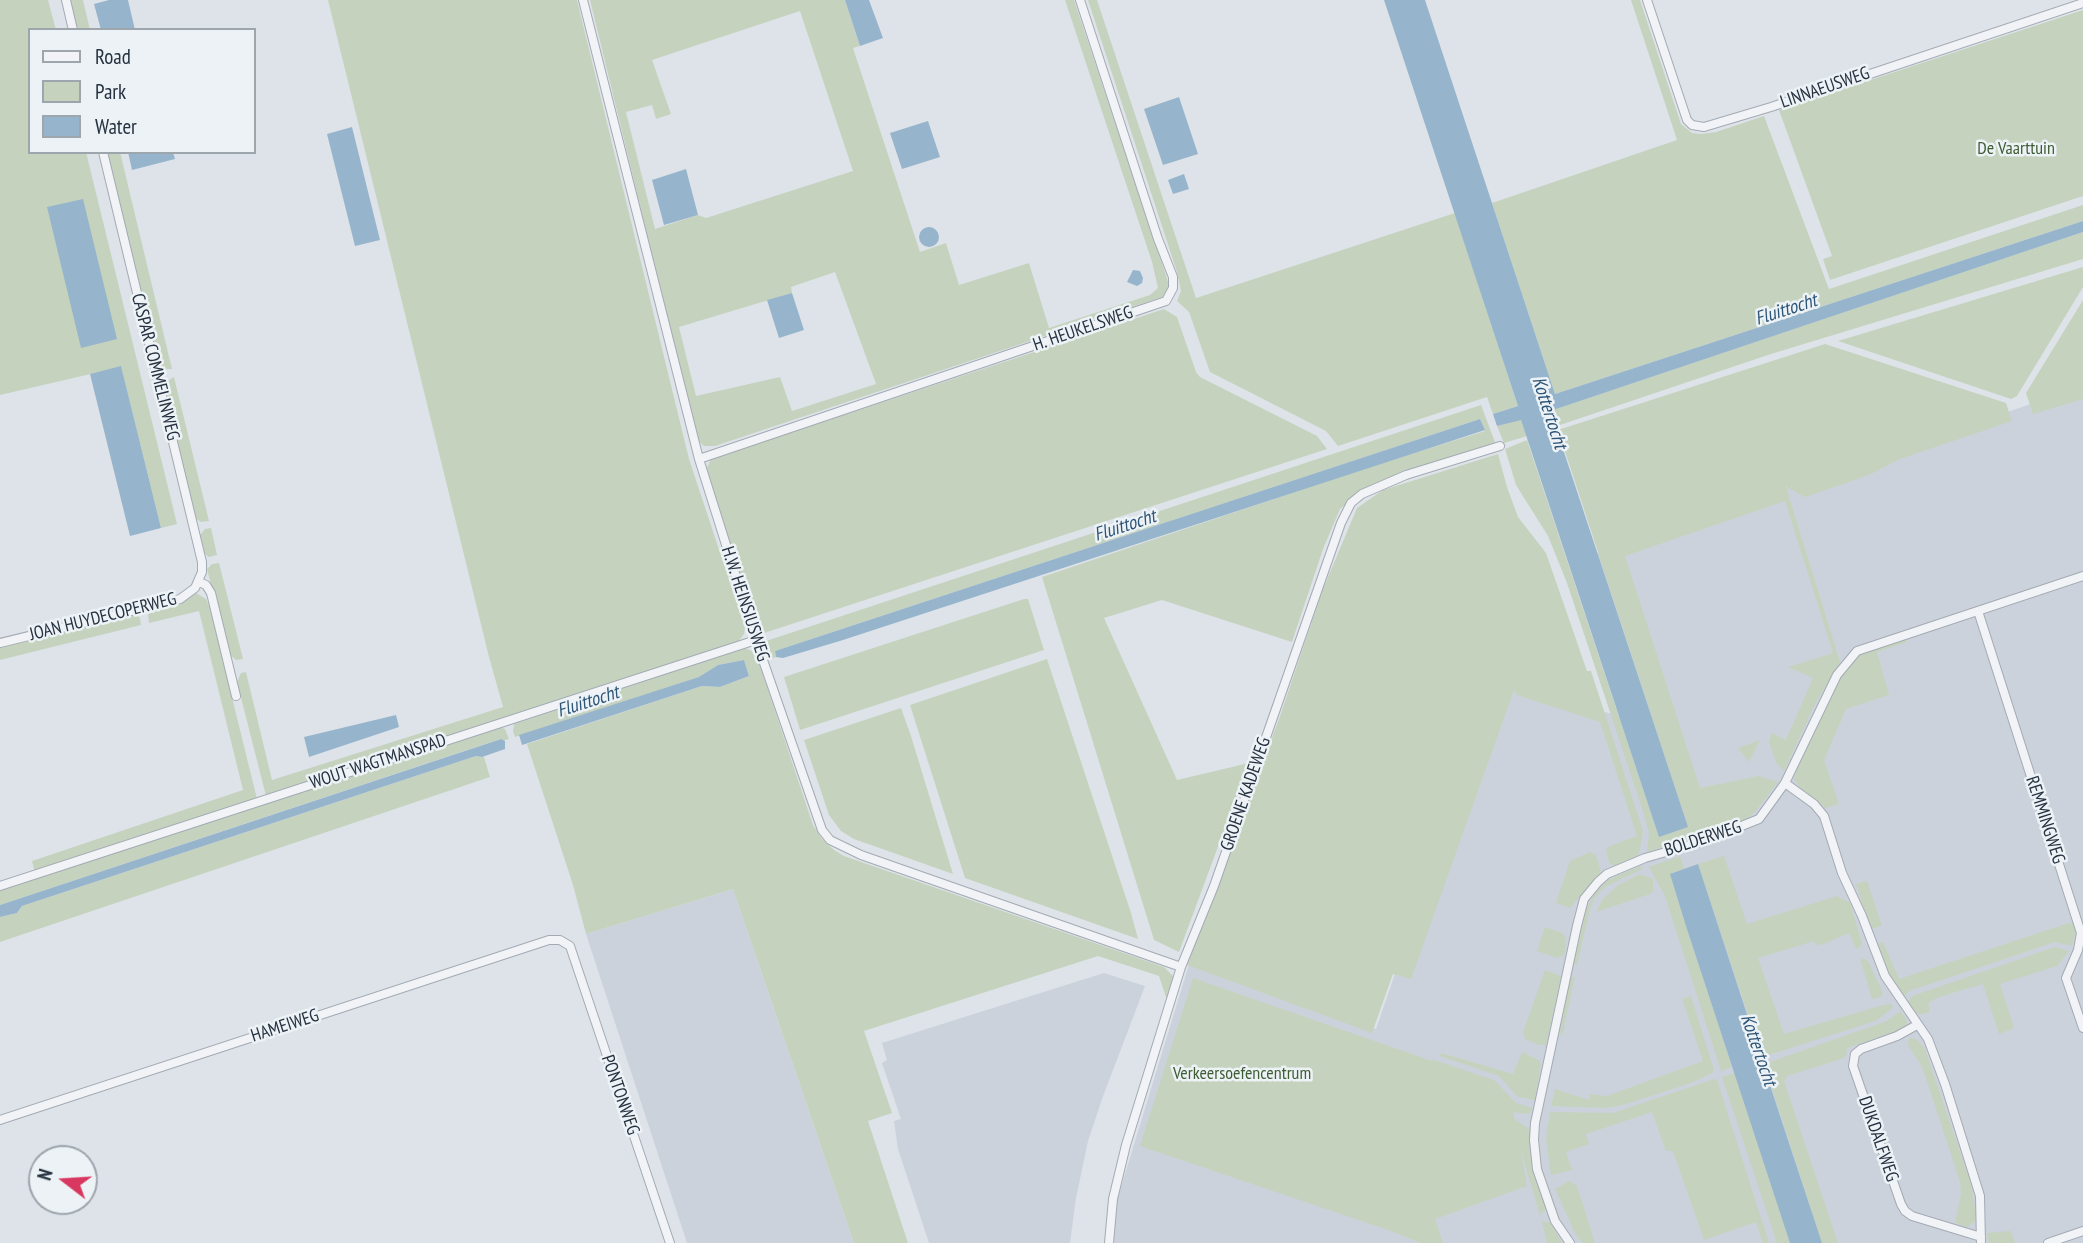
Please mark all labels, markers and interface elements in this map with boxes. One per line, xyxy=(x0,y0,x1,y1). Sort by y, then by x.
legend xyxy=(28,28,256,154)
text: Road xyxy=(95,43,131,70)
street label: LINNAEUSWEG xyxy=(1778,63,1872,113)
text: Park xyxy=(95,78,126,105)
text: Water xyxy=(95,113,137,140)
park label: De Vaarttuin xyxy=(1977,138,2055,160)
water label: Fluittocht xyxy=(1752,289,1820,331)
street label: CASPAR COMMELINWEG xyxy=(126,291,184,443)
street label: H. HEUKELSWEG xyxy=(1030,302,1136,356)
water label: Kottertocht xyxy=(1527,374,1571,452)
water label: Fluittocht xyxy=(1091,505,1159,547)
street label: H.W. HEINSIUSWEG xyxy=(716,544,774,664)
street label: JOAN HUYDECOPERWEG xyxy=(27,588,179,646)
water label: Fluittocht xyxy=(554,681,622,723)
street label: WOUT WAGTMANSPAD xyxy=(307,730,449,794)
street label: GROENE KADEWEG xyxy=(1216,734,1276,854)
street label: REMMINGWEG xyxy=(2021,774,2069,866)
street label: BOLDERWEG xyxy=(1662,816,1744,862)
street label: HAMEIWEG xyxy=(248,1005,322,1047)
water label: Kottertocht xyxy=(1735,1011,1781,1089)
street label: PONTONWEG xyxy=(596,1052,644,1138)
park label: Verkeersoefencentrum xyxy=(1173,1063,1311,1085)
street label: DUKDALFWEG xyxy=(1853,1093,1903,1185)
north arrow xyxy=(28,1145,98,1215)
text: N xyxy=(32,1166,58,1183)

